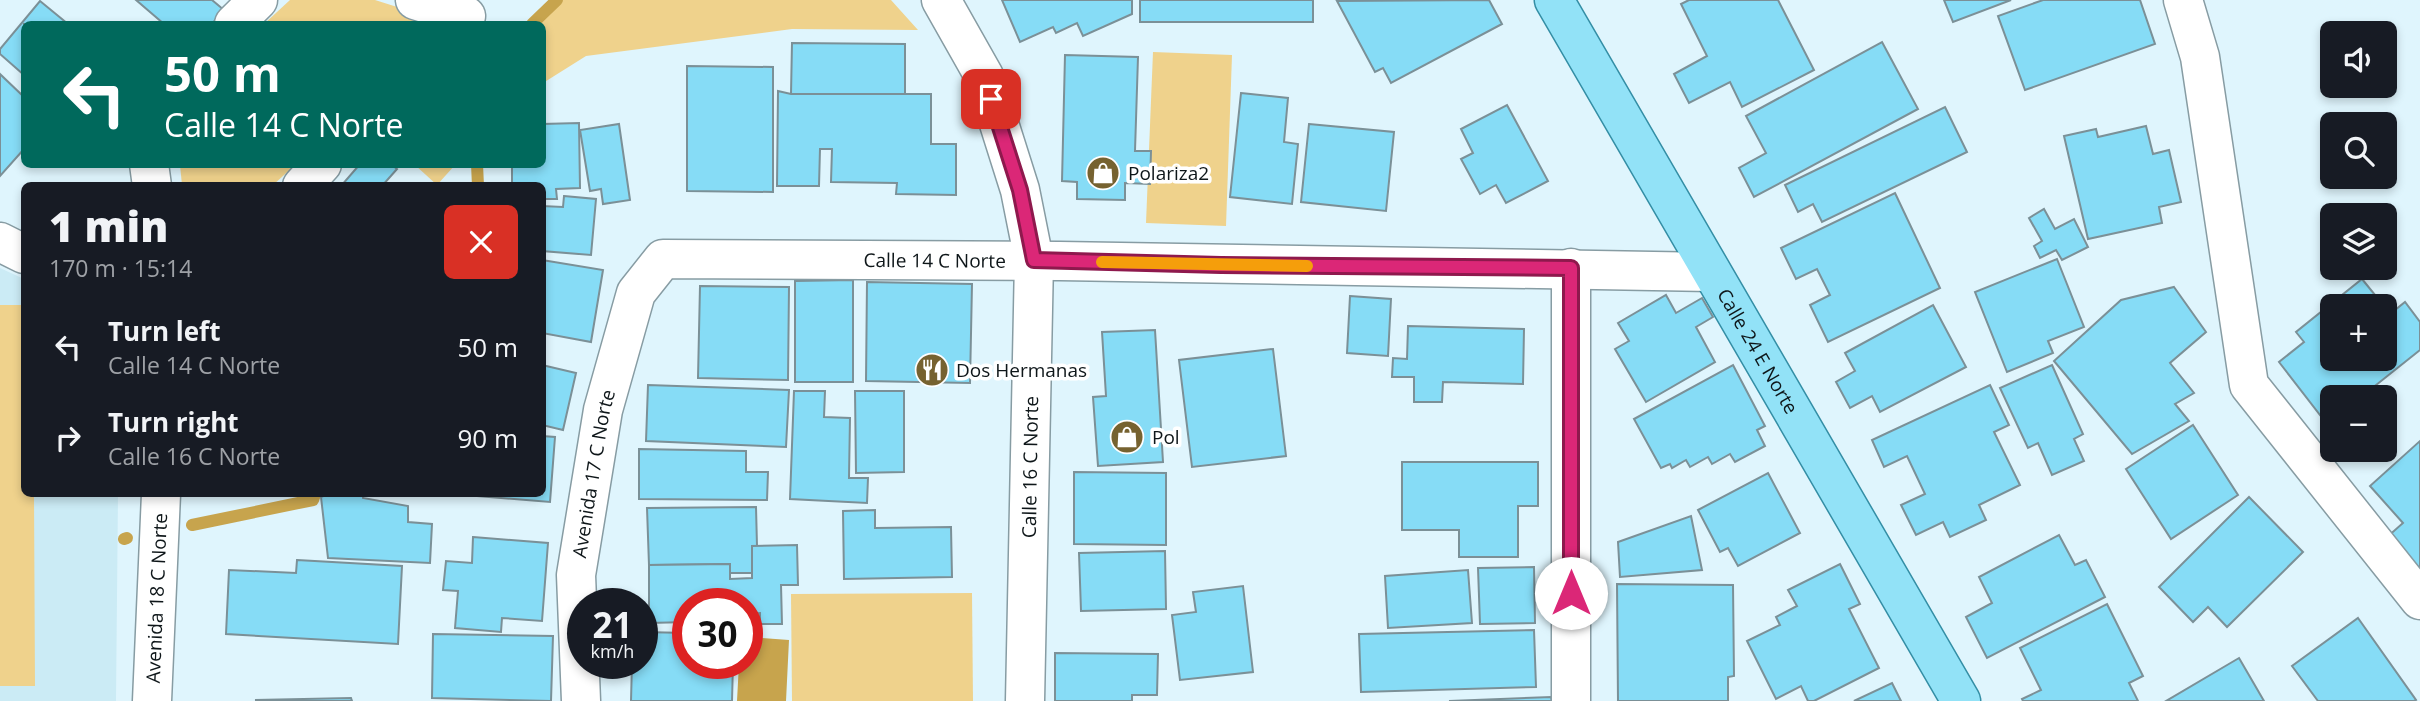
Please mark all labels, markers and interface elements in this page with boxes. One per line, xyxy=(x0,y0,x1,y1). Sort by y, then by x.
map controls xyxy=(2320,21,2397,462)
button: sound xyxy=(2320,21,2397,98)
text: 50 m xyxy=(164,40,281,106)
icon: left xyxy=(49,49,140,140)
pin xyxy=(961,69,1021,129)
icon: arrive xyxy=(972,80,1010,118)
text: Calle 14 C Norte xyxy=(164,103,404,146)
button: search xyxy=(2320,112,2397,189)
shop icon: Polariza2 xyxy=(1084,154,1122,192)
place label: Polariza2 xyxy=(1128,160,1209,186)
text: 1 min xyxy=(49,197,168,254)
button: layers xyxy=(2320,203,2397,280)
button: close xyxy=(444,205,518,279)
street label: Calle 14 C Norte xyxy=(864,247,1006,274)
text: 170 m · 15:14 xyxy=(49,252,192,284)
street label: Calle 24 E Norte xyxy=(1711,284,1804,419)
button: + xyxy=(2320,294,2397,371)
text: Turn left xyxy=(108,313,220,349)
icon: left xyxy=(49,328,87,366)
text: 50 m xyxy=(457,329,518,365)
text: Calle 14 C Norte xyxy=(108,349,280,381)
restaurant icon: Dos Hermanas xyxy=(913,351,951,389)
place label: Dos Hermanas xyxy=(956,357,1087,383)
button: − xyxy=(2320,385,2397,462)
street label: Avenida 17 C Norte xyxy=(566,386,621,560)
street label: Calle 16 C Norte xyxy=(1016,396,1044,538)
text: Turn right xyxy=(108,404,239,440)
shop icon: Pol xyxy=(1108,418,1146,456)
icon: right xyxy=(49,419,87,457)
text: 90 m xyxy=(457,420,518,456)
place label: Pol xyxy=(1152,424,1180,450)
text: Calle 16 C Norte xyxy=(108,440,280,472)
street label: Avenida 18 C Norte xyxy=(140,512,173,684)
position arrow xyxy=(1534,556,1608,630)
speed limit sign: 30 xyxy=(672,588,763,679)
text: 21 xyxy=(592,601,633,648)
text: km/h xyxy=(591,639,634,663)

